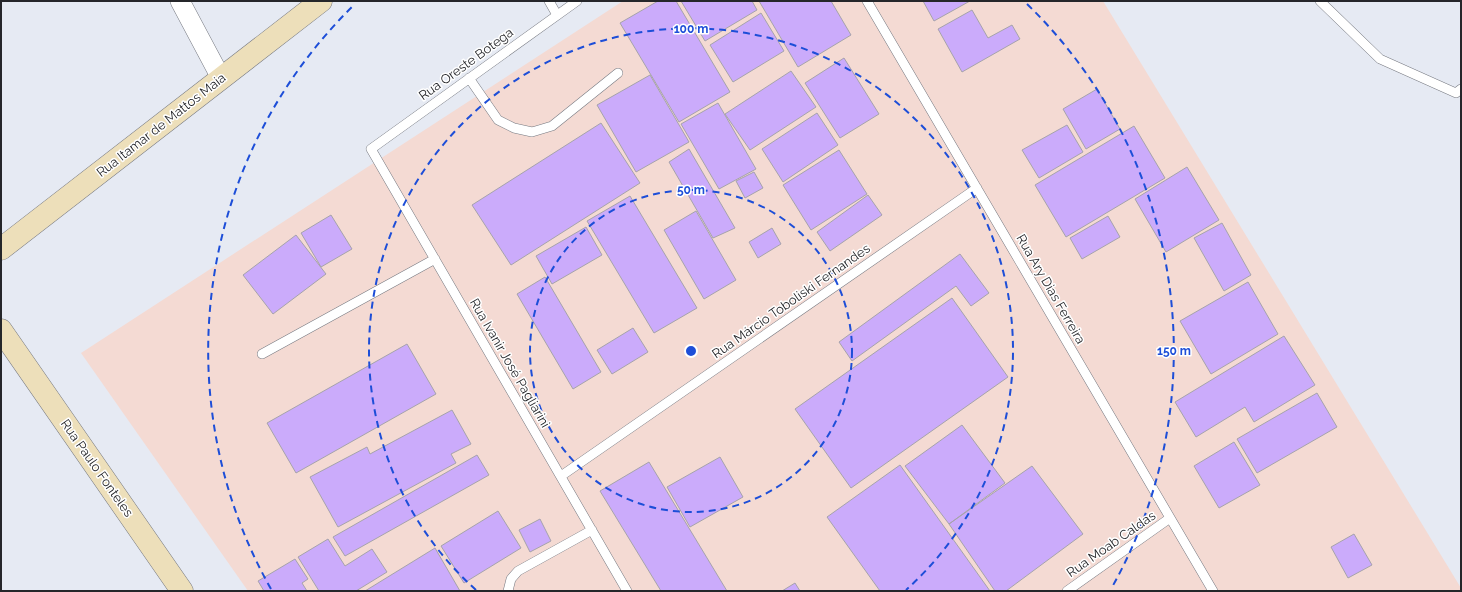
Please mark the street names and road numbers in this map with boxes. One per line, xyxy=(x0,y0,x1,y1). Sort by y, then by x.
street label: Rua Oreste Botega xyxy=(416,25,516,103)
street label: Rua Itamar de Mattos Maia xyxy=(94,70,228,180)
street label: Rua Ary Dias Ferreira xyxy=(1013,231,1089,347)
street label: Rua Márcio Toboliski Fernandes xyxy=(709,241,873,361)
street label: Rua Ivanir José Pagliarini xyxy=(467,296,553,430)
street label: Rua Paulo Fonteles xyxy=(58,416,136,520)
street label: Rua Moab Caldas xyxy=(1064,508,1158,580)

